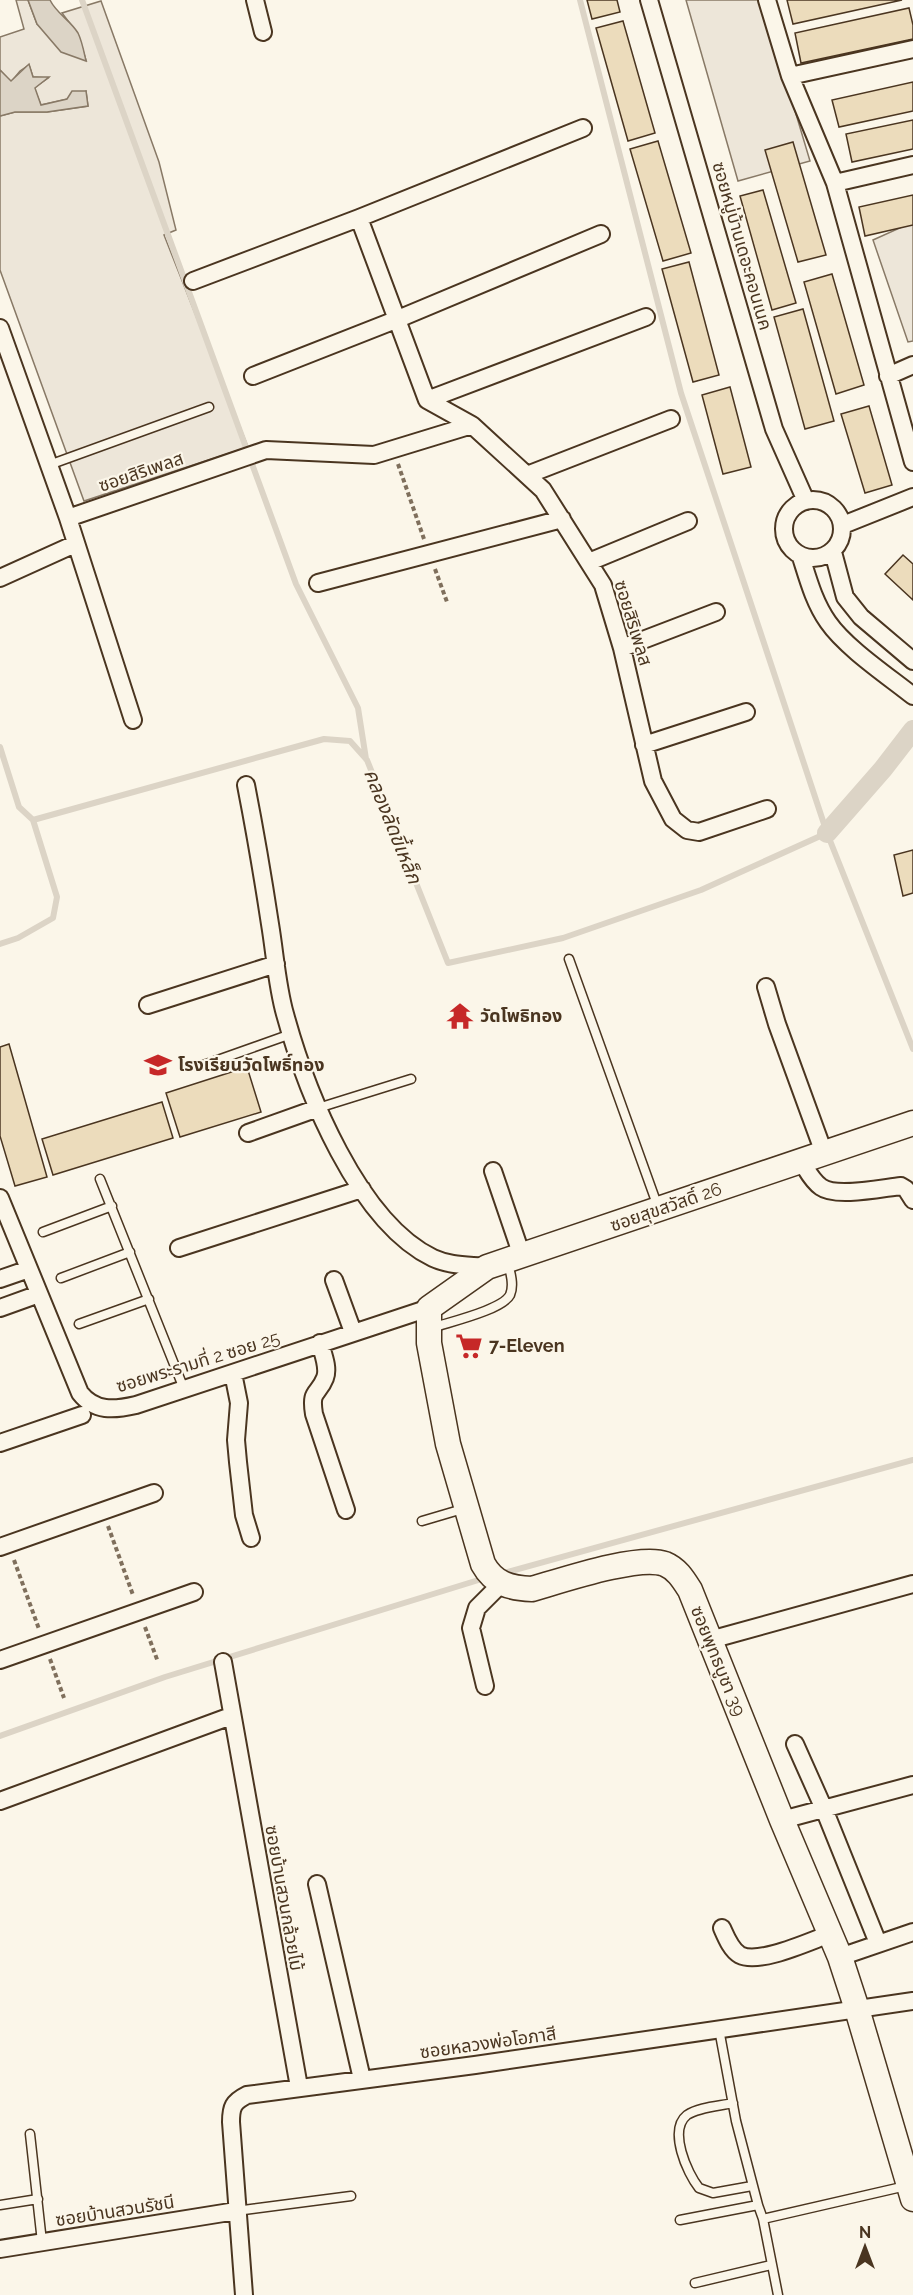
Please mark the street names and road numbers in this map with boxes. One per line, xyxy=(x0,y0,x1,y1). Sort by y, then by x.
street label: ซอยหมู่บ้านเดอะคอนเนค xyxy=(706,159,777,333)
street label: ซอยสิริเพลส xyxy=(96,447,186,496)
street label: ซอยสิริเพลส xyxy=(611,578,656,668)
street label: ซอยสุขสวัสดิ์ 26 xyxy=(607,1178,725,1236)
street label: ซอยพระรามที่ 2 ซอย 25 xyxy=(113,1325,282,1396)
street label: ซอยพุทธบูชา 39 xyxy=(685,1603,750,1720)
street label: ซอยบ้านสวนกล้วยไม้ xyxy=(261,1823,308,1972)
street label: ซอยหลวงพ่อโอภาสี xyxy=(418,2023,557,2062)
street label: ซอยบ้านสวนรัชนี xyxy=(54,2191,176,2230)

